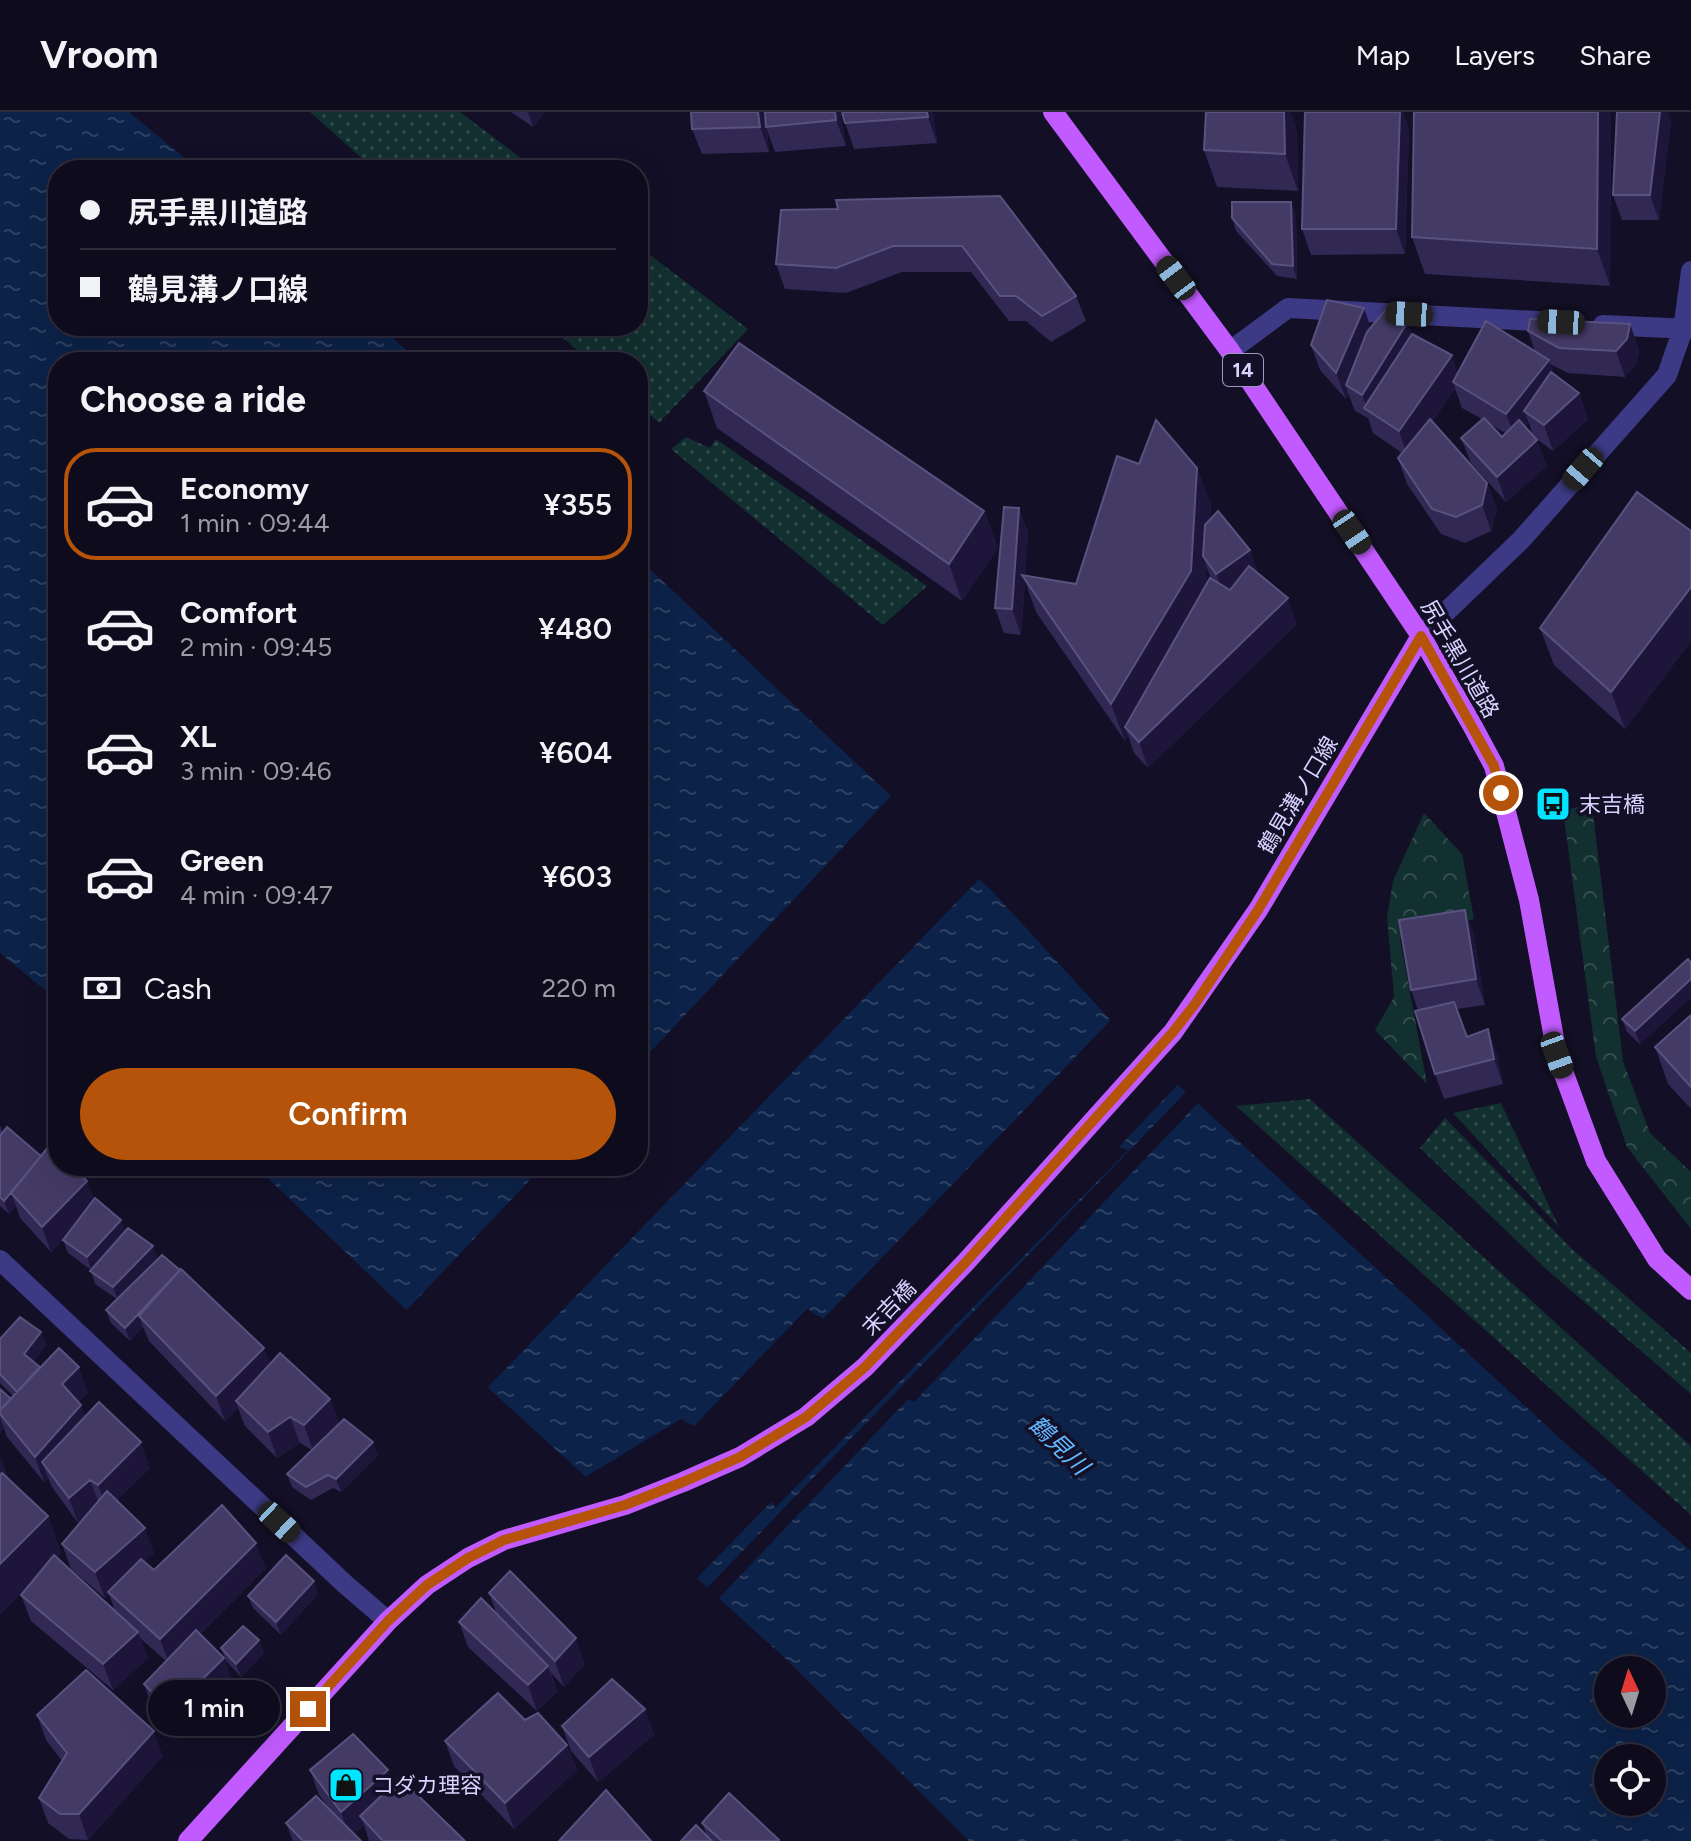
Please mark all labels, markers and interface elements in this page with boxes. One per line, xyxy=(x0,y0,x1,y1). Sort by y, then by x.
text: Vroom xyxy=(40,32,158,78)
text: Map xyxy=(1356,38,1410,72)
text: Layers xyxy=(1454,38,1535,72)
text: Share xyxy=(1579,38,1651,72)
text: 尻手黒川道路 xyxy=(128,194,308,231)
car xyxy=(1152,252,1200,304)
text: 鶴見溝ノ口線 xyxy=(128,271,308,308)
car xyxy=(1384,301,1434,327)
car xyxy=(1536,309,1586,335)
road number: 14 xyxy=(1223,354,1263,386)
text: Choose a ride xyxy=(80,378,306,421)
car xyxy=(1558,443,1608,495)
icon: car xyxy=(84,468,156,540)
text: Economy xyxy=(180,470,309,507)
text: ¥355 xyxy=(544,486,612,523)
car xyxy=(1329,505,1375,559)
text: 1 min · 09:44 xyxy=(180,507,330,539)
icon: car xyxy=(84,592,156,664)
text: Comfort xyxy=(180,594,298,631)
street label: 尻手黒川道路 xyxy=(1415,595,1505,723)
text: ¥480 xyxy=(538,610,612,647)
text: 2 min · 09:45 xyxy=(180,631,332,663)
icon: car xyxy=(84,716,156,788)
text: XL xyxy=(180,718,216,755)
street label: 鶴見溝ノ口線 xyxy=(1252,731,1344,859)
text: ¥604 xyxy=(539,734,612,771)
text: 3 min · 09:46 xyxy=(180,755,332,787)
route start xyxy=(1483,775,1519,811)
bus stop icon: 末吉橋 xyxy=(1534,785,1572,823)
place label: 末吉橋 xyxy=(1579,791,1645,818)
icon: car xyxy=(84,840,156,912)
text: Green xyxy=(180,842,264,879)
text: ¥603 xyxy=(542,858,612,895)
text: 4 min · 09:47 xyxy=(180,879,333,911)
icon: cash xyxy=(80,966,124,1010)
text: Cash xyxy=(144,970,212,1007)
text: 220 m xyxy=(542,972,616,1004)
car xyxy=(1538,1028,1576,1082)
button: Confirm xyxy=(80,1068,616,1160)
street label: 末吉橋 xyxy=(856,1275,922,1341)
water label: 鶴見川 xyxy=(1023,1410,1097,1483)
car xyxy=(253,1497,305,1547)
north arrow xyxy=(1594,1656,1666,1728)
map controls xyxy=(1594,1656,1666,1816)
callout: 1 min xyxy=(148,1681,280,1737)
route end xyxy=(290,1691,326,1727)
text: 1 min xyxy=(184,1692,244,1724)
button: locate xyxy=(1594,1744,1666,1816)
shop icon: コダカ理容 xyxy=(327,1766,365,1804)
place label: コダカ理容 xyxy=(372,1772,482,1799)

